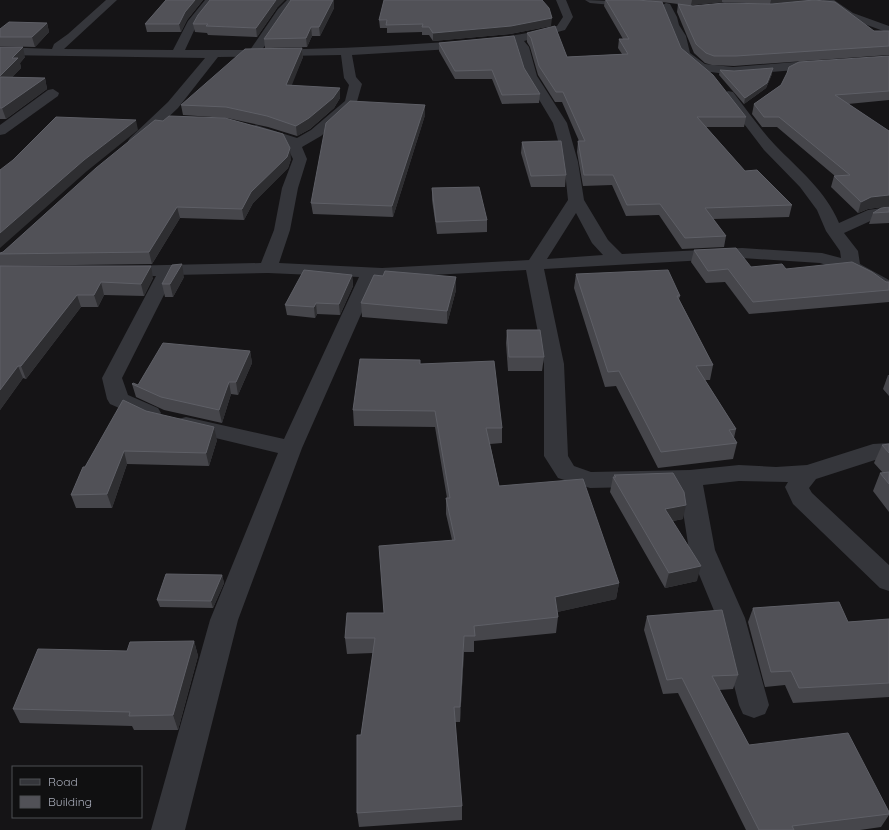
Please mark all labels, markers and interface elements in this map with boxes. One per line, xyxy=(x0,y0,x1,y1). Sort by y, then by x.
legend xyxy=(12,766,142,818)
text: Road xyxy=(48,774,78,789)
text: Building xyxy=(48,794,92,809)

